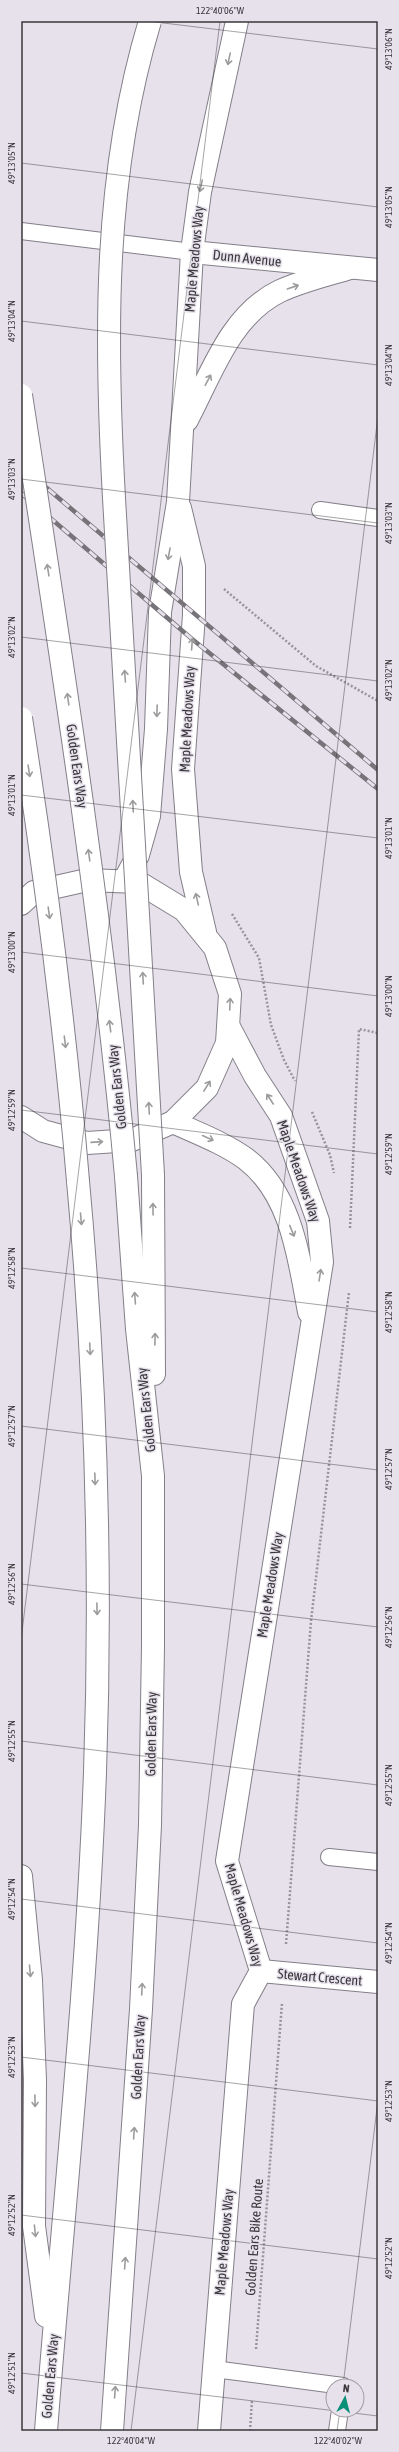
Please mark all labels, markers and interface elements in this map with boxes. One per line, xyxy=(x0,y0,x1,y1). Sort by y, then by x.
text: 122°40'06"W xyxy=(196,5,245,16)
text: 49°13'06"N xyxy=(383,28,394,70)
one-way arrow xyxy=(224,52,232,65)
text: 49°13'05"N xyxy=(6,142,17,184)
one-way arrow xyxy=(197,179,205,192)
text: 49°13'05"N xyxy=(383,186,394,228)
street label: Maple Meadows Way xyxy=(181,205,207,313)
street label: Dunn Avenue xyxy=(212,246,282,270)
one-way arrow xyxy=(286,283,299,290)
text: 49°13'04"N xyxy=(6,300,17,342)
text: 49°13'04"N xyxy=(383,344,394,386)
one-way arrow xyxy=(205,374,213,386)
text: 49°13'03"N xyxy=(6,458,17,500)
text: 49°13'03"N xyxy=(383,502,394,544)
one-way arrow xyxy=(165,547,173,560)
one-way arrow xyxy=(44,564,52,577)
text: 49°13'02"N xyxy=(6,616,17,658)
one-way arrow xyxy=(188,638,195,651)
text: 49°13'02"N xyxy=(383,659,394,701)
street label: Maple Meadows Way xyxy=(176,665,198,773)
one-way arrow xyxy=(121,670,129,683)
one-way arrow xyxy=(64,693,72,706)
one-way arrow xyxy=(153,704,160,717)
street label: Golden Ears Way xyxy=(63,723,91,809)
one-way arrow xyxy=(25,764,33,777)
text: 49°13'01"N xyxy=(6,774,17,816)
one-way arrow xyxy=(129,800,136,813)
text: 49°13'01"N xyxy=(383,817,394,859)
one-way arrow xyxy=(85,849,93,862)
one-way arrow xyxy=(192,893,200,906)
one-way arrow xyxy=(45,906,53,919)
text: 49°13'00"N xyxy=(6,931,17,973)
one-way arrow xyxy=(139,972,146,985)
text: 49°13'00"N xyxy=(383,975,394,1017)
one-way arrow xyxy=(226,998,233,1011)
one-way arrow xyxy=(107,1020,114,1033)
one-way arrow xyxy=(61,1035,69,1048)
street label: Golden Ears Way xyxy=(105,1044,129,1130)
one-way arrow xyxy=(203,1080,211,1091)
text: 49°12'59"N xyxy=(6,1089,17,1131)
one-way arrow xyxy=(266,1093,274,1104)
one-way arrow xyxy=(146,1102,153,1115)
street label: Maple Meadows Way xyxy=(274,1118,324,1224)
text: 49°12'59"N xyxy=(383,1133,394,1175)
one-way arrow xyxy=(202,1135,214,1142)
one-way arrow xyxy=(90,1138,103,1145)
one-way arrow xyxy=(149,1203,157,1216)
one-way arrow xyxy=(78,1212,85,1225)
one-way arrow xyxy=(289,1225,296,1237)
text: 49°12'58"N xyxy=(6,1247,17,1289)
one-way arrow xyxy=(316,1269,324,1282)
text: 49°12'58"N xyxy=(383,1291,394,1333)
one-way arrow xyxy=(132,1292,139,1305)
one-way arrow xyxy=(151,1333,159,1346)
one-way arrow xyxy=(86,1342,94,1355)
street label: Golden Ears Way xyxy=(134,1367,158,1453)
text: 49°12'57"N xyxy=(6,1405,17,1447)
text: 49°12'57"N xyxy=(383,1448,394,1490)
one-way arrow xyxy=(91,1472,99,1485)
street label: Maple Meadows Way xyxy=(254,1531,286,1639)
text: 49°12'56"N xyxy=(6,1563,17,1605)
one-way arrow xyxy=(93,1602,101,1615)
text: 49°12'56"N xyxy=(383,1606,394,1648)
street label: Golden Ears Way xyxy=(142,1691,160,1777)
text: 49°12'55"N xyxy=(6,1720,17,1762)
text: 49°12'55"N xyxy=(383,1764,394,1806)
street label: Maple Meadows Way xyxy=(222,1861,266,1969)
text: 49°12'54"N xyxy=(6,1878,17,1920)
text: 49°12'54"N xyxy=(383,1922,394,1964)
one-way arrow xyxy=(26,1964,34,1977)
street label: Stewart Crescent xyxy=(277,1965,363,1989)
one-way arrow xyxy=(139,1983,146,1996)
street label: Golden Ears Way xyxy=(128,2014,148,2100)
text: 49°12'53"N xyxy=(6,2036,17,2078)
text: 49°12'53"N xyxy=(383,2080,394,2122)
one-way arrow xyxy=(31,2094,39,2107)
one-way arrow xyxy=(130,2127,137,2140)
street label: Golden Ears Bike Route xyxy=(242,2178,266,2296)
street label: Maple Meadows Way xyxy=(211,2188,237,2296)
text: 49°12'52"N xyxy=(6,2194,17,2236)
one-way arrow xyxy=(31,2224,39,2237)
text: 49°12'52"N xyxy=(383,2237,394,2279)
one-way arrow xyxy=(121,2256,128,2269)
street label: Golden Ears Way xyxy=(38,2333,62,2419)
text: 49°12'51"N xyxy=(6,2352,17,2394)
north arrow xyxy=(325,2378,365,2418)
text: N xyxy=(342,2382,350,2394)
one-way arrow xyxy=(111,2386,118,2399)
text: 122°40'04"W xyxy=(107,2435,156,2446)
text: 122°40'02"W xyxy=(314,2435,363,2446)

